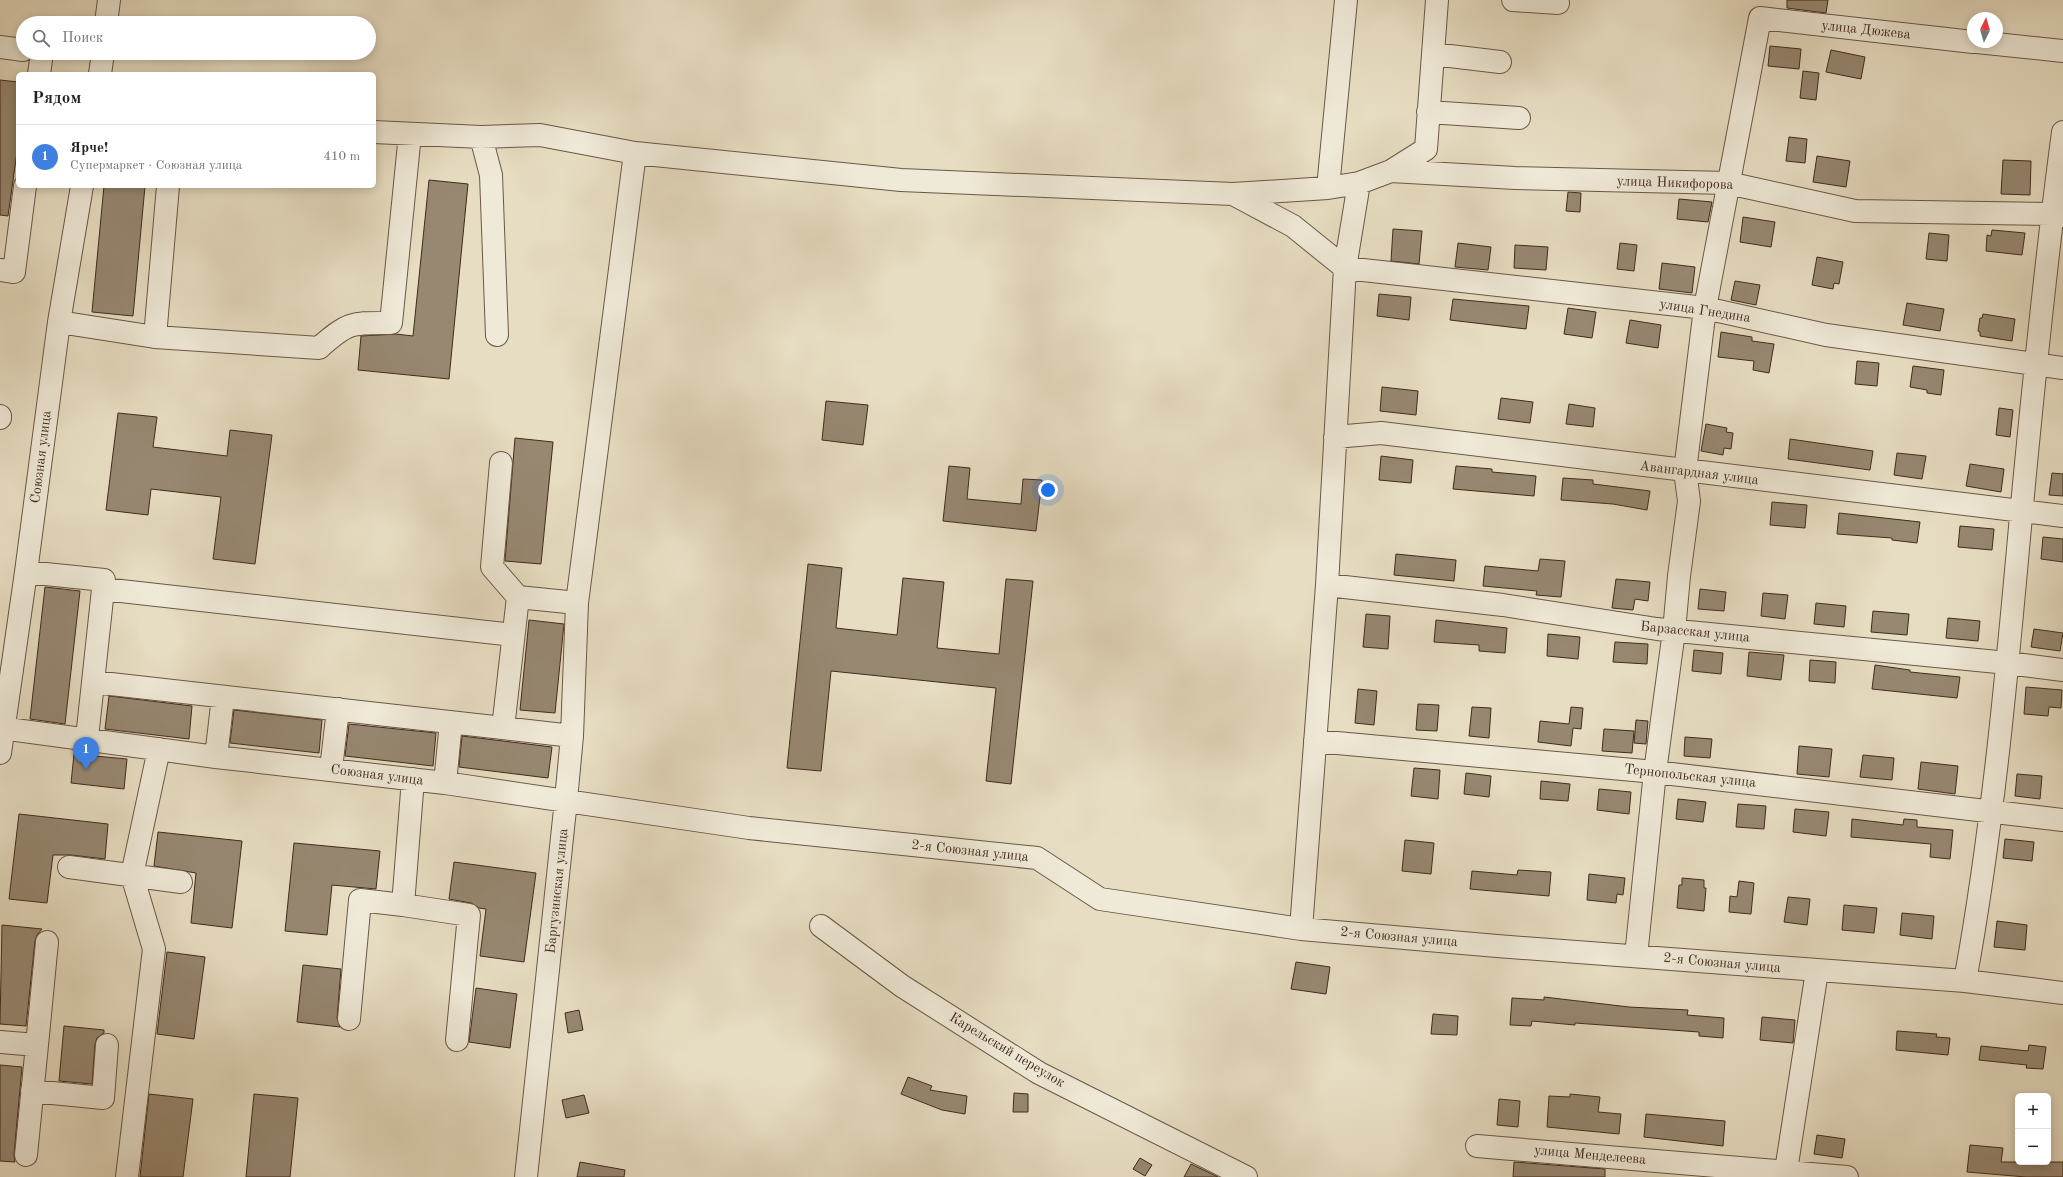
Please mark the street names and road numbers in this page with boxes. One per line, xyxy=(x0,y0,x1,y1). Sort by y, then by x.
street label: улица Дюжева xyxy=(1821,18,1911,42)
street label: улица Никифорова xyxy=(1616,174,1734,193)
street label: улица Гнедина xyxy=(1659,297,1752,325)
street label: Союзная улица xyxy=(28,410,54,504)
street label: Авангардная улица xyxy=(1639,459,1759,487)
street label: Барзасская улица xyxy=(1639,619,1751,645)
street label: Союзная улица xyxy=(330,762,424,788)
street label: Тернопольская улица xyxy=(1623,762,1757,790)
street label: Баргузинская улица xyxy=(543,828,571,954)
street label: 2-я Союзная улица xyxy=(911,838,1029,864)
street label: 2-я Союзная улица xyxy=(1340,925,1458,949)
street label: 2-я Союзная улица xyxy=(1663,951,1781,975)
street label: Карельский переулок xyxy=(947,1010,1067,1090)
street label: улица Менделеева xyxy=(1533,1143,1647,1167)

